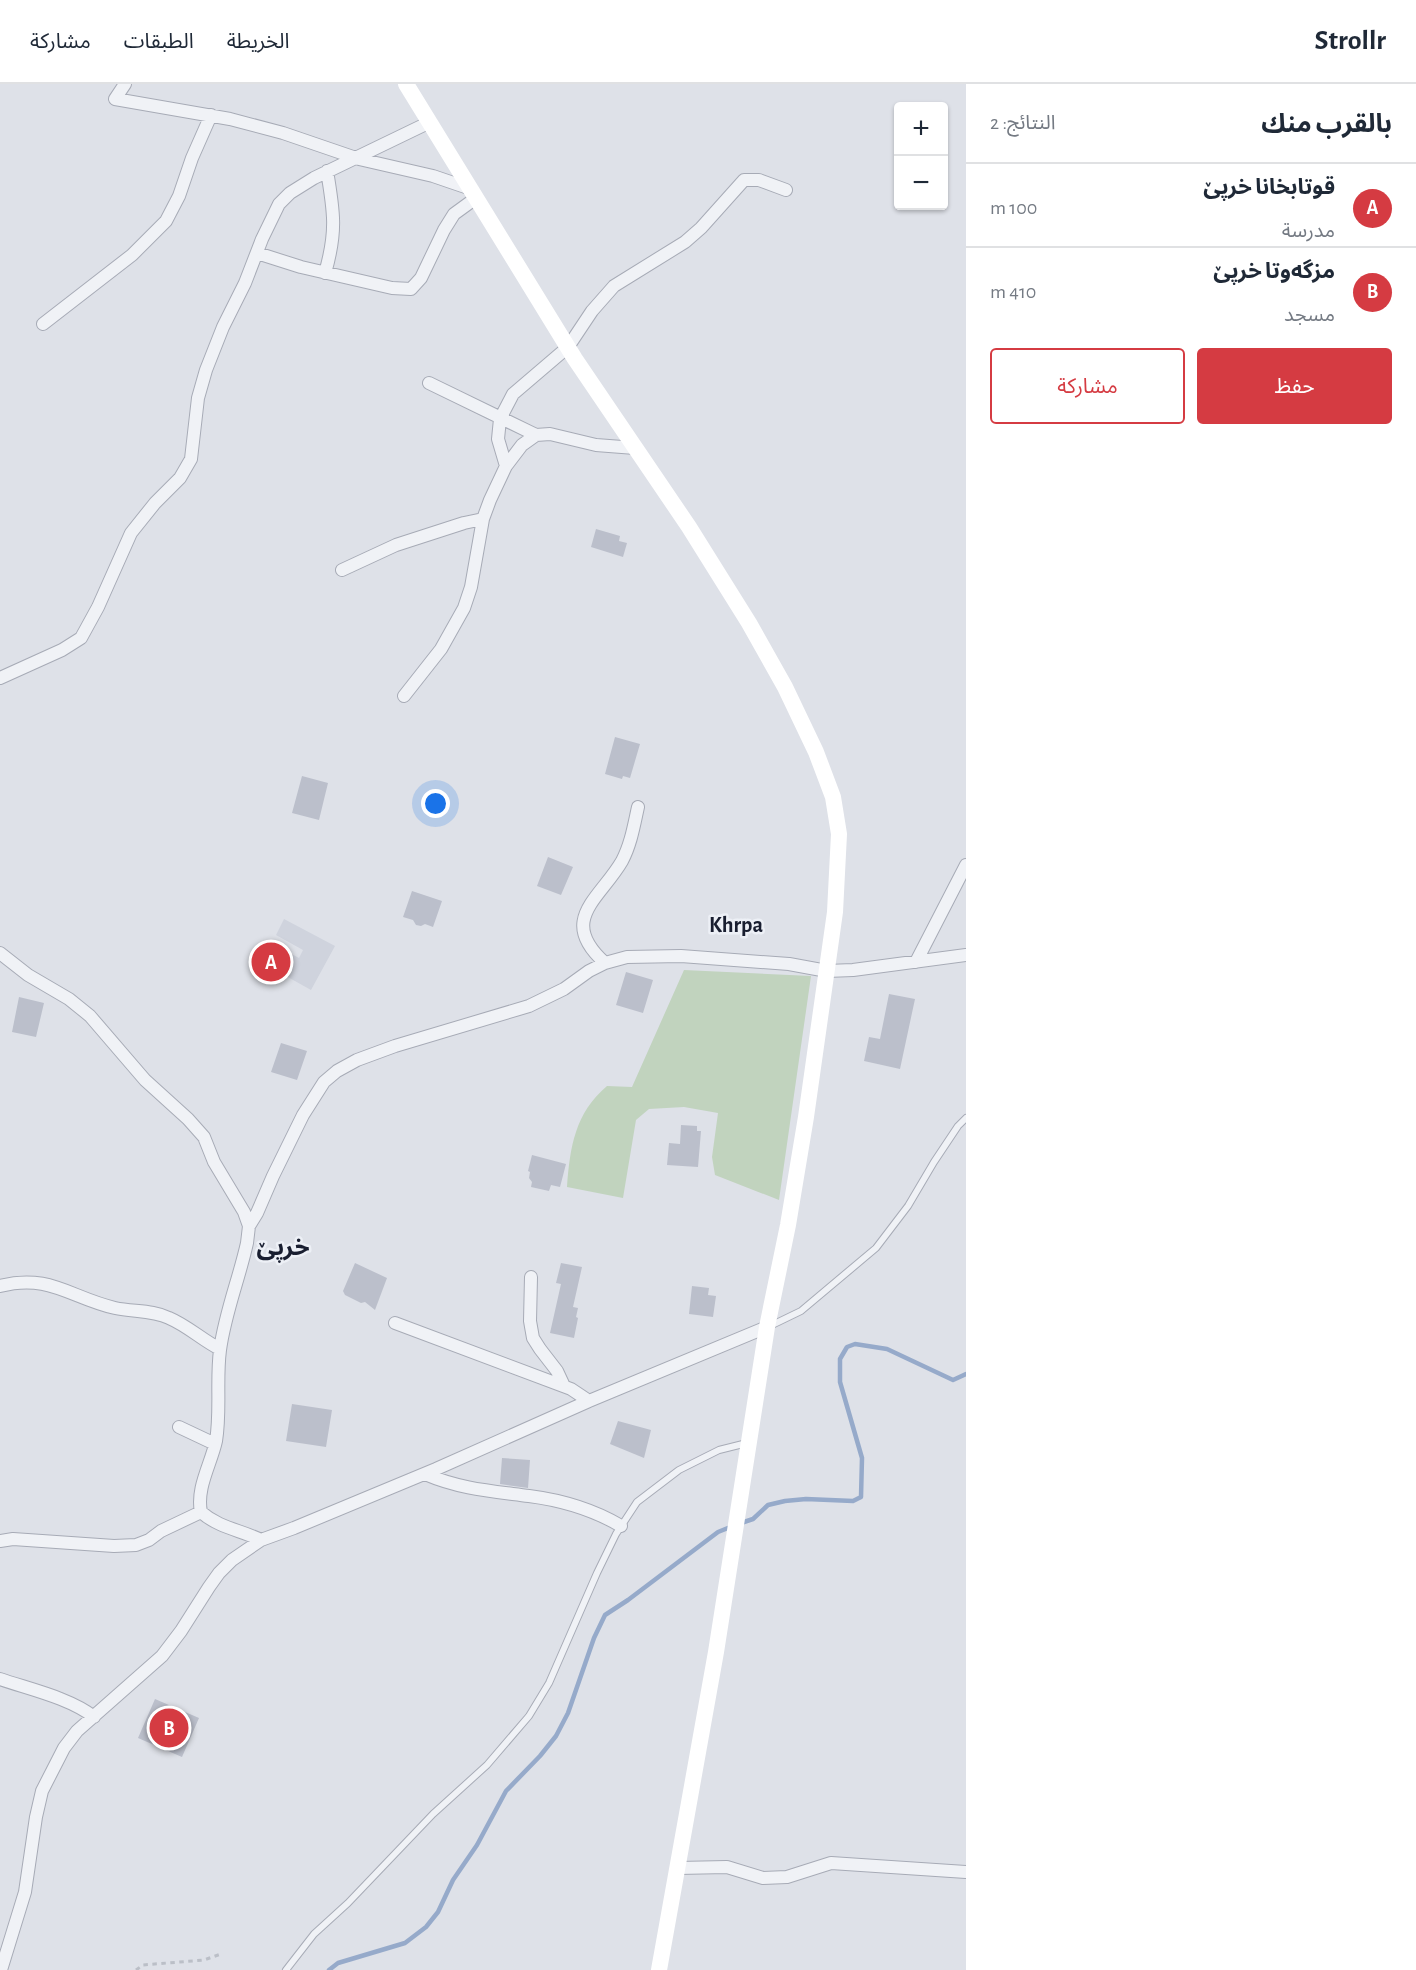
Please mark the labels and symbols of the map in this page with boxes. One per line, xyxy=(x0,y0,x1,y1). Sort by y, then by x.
your location xyxy=(421,789,450,818)
district label: Khrpa xyxy=(709,914,763,936)
pin: A xyxy=(252,940,290,984)
district label: خرپێ xyxy=(257,1236,310,1263)
pin: B xyxy=(150,1706,188,1750)

